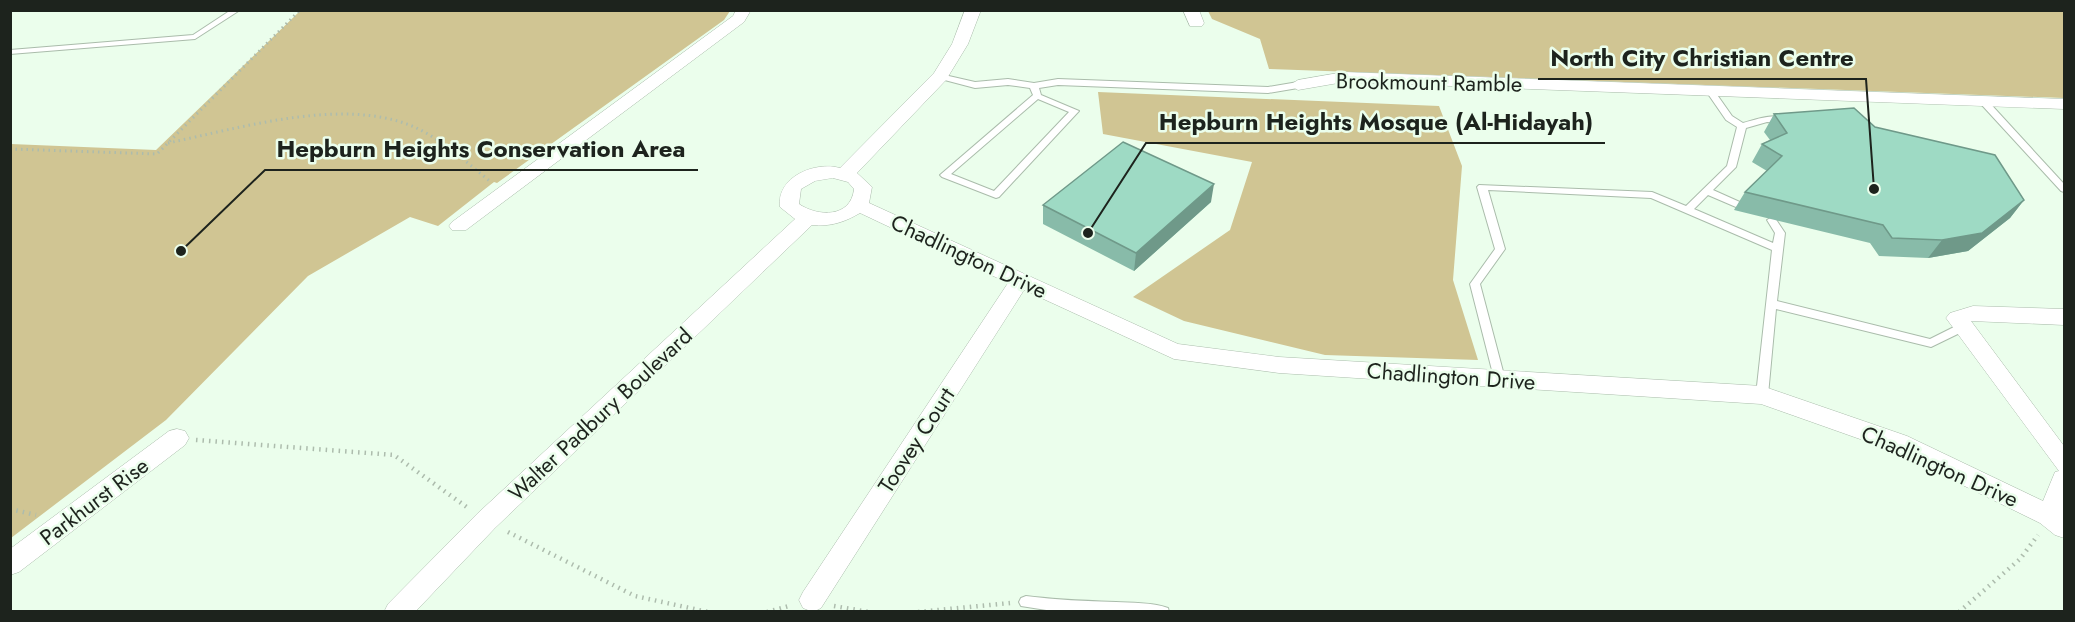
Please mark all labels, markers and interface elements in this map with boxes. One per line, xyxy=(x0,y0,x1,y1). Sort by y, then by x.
callout: North City Christian Centre xyxy=(1538,37,1866,79)
text: North City Christian Centre xyxy=(1550,40,1854,75)
street label: Brookmount Ramble xyxy=(1336,64,1522,100)
callout: Hepburn Heights Mosque (Al-Hidayah) xyxy=(1146,101,1605,143)
text: Hepburn Heights Mosque (Al-Hidayah) xyxy=(1159,104,1593,139)
callout: Hepburn Heights Conservation Area xyxy=(265,128,698,170)
text: Hepburn Heights Conservation Area xyxy=(276,131,686,166)
street label: Chadlington Drive xyxy=(886,206,1052,306)
street label: Walter Padbury Boulevard xyxy=(501,320,699,508)
street label: Chadlington Drive xyxy=(1366,354,1536,398)
street label: Toovey Court xyxy=(870,380,962,499)
street label: Chadlington Drive xyxy=(1856,417,2024,515)
street label: Parkhurst Rise xyxy=(33,449,155,553)

